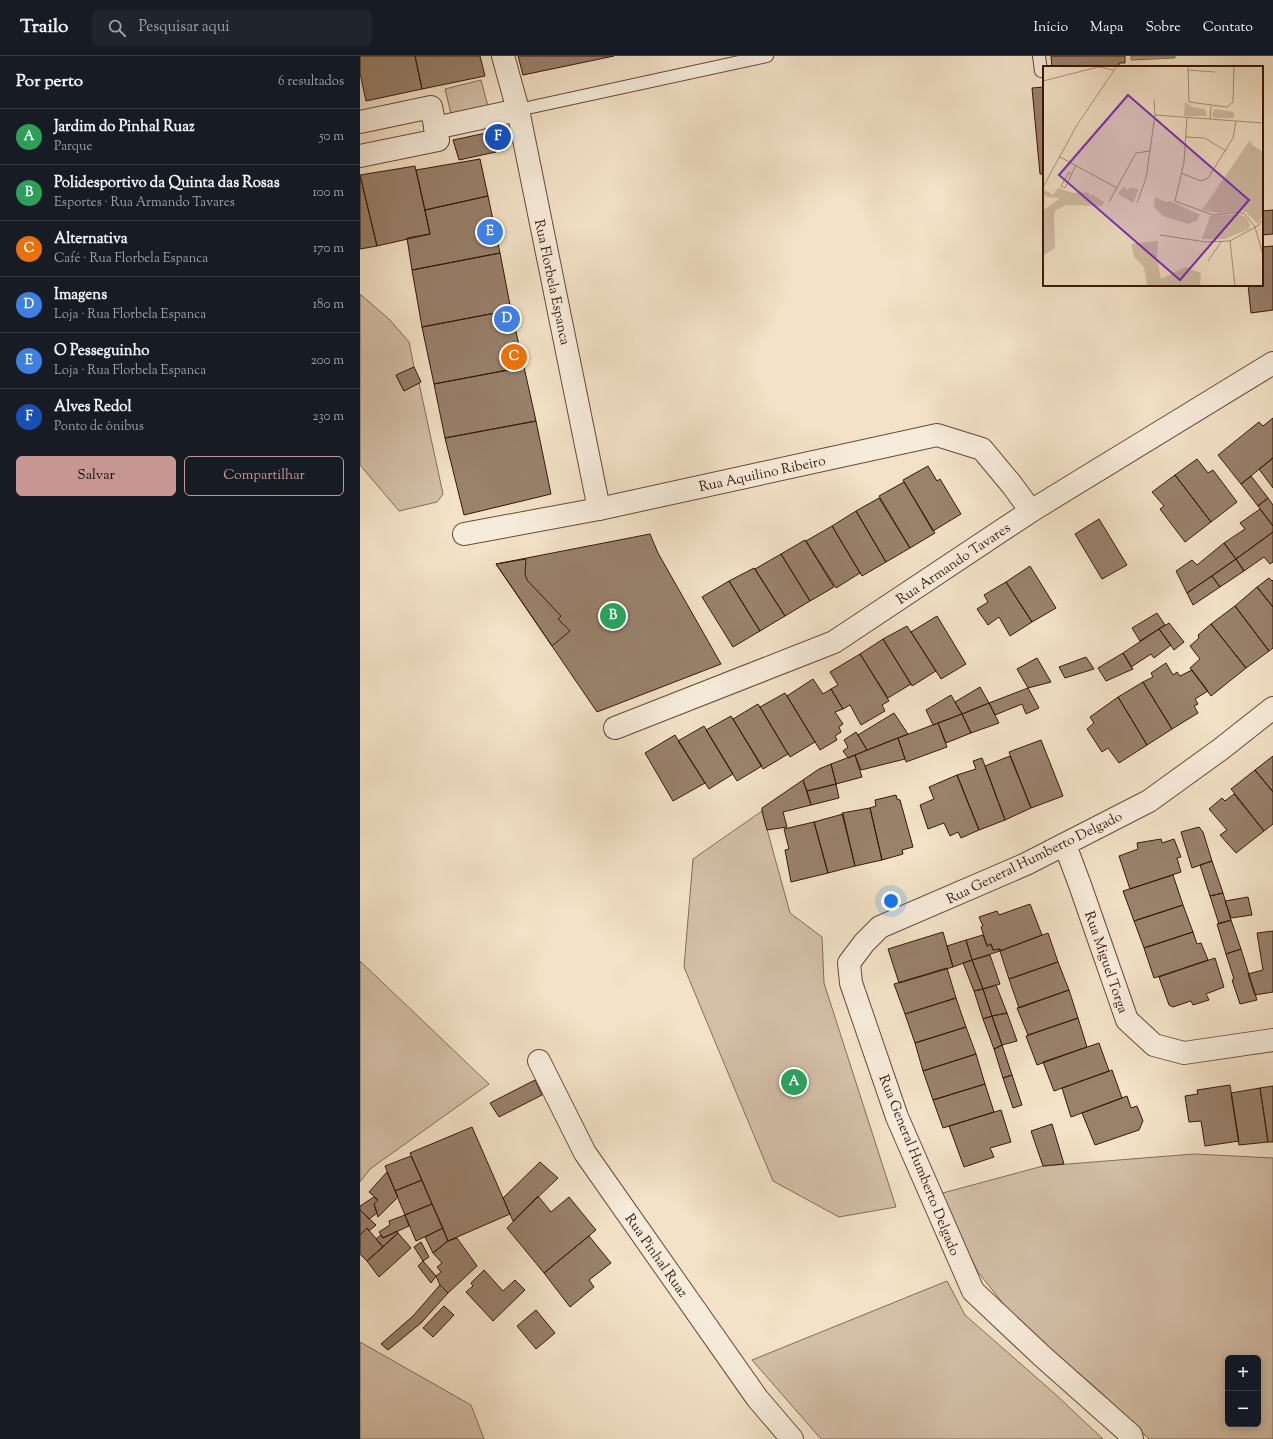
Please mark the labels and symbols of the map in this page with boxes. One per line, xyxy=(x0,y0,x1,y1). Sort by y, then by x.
inset map xyxy=(1043,66,1263,286)
pin: F xyxy=(485,122,511,152)
pin: E xyxy=(477,217,503,247)
street label: Rua Florbela Espanca xyxy=(528,218,574,348)
pin: D xyxy=(494,304,520,334)
pin: C xyxy=(501,342,527,372)
street label: Rua Aquilino Ribeiro xyxy=(697,452,828,498)
street label: Rua Armando Tavares xyxy=(893,519,1015,610)
pin: B xyxy=(600,601,626,631)
street label: Rua General Humberto Delgado xyxy=(943,807,1127,910)
your location xyxy=(881,891,901,911)
street label: Rua Miguel Torga xyxy=(1078,909,1132,1017)
pin: A xyxy=(781,1067,807,1097)
street label: Rua General Humberto Delgado xyxy=(873,1072,964,1260)
street label: Rua Pinhal Ruaz xyxy=(619,1210,692,1302)

